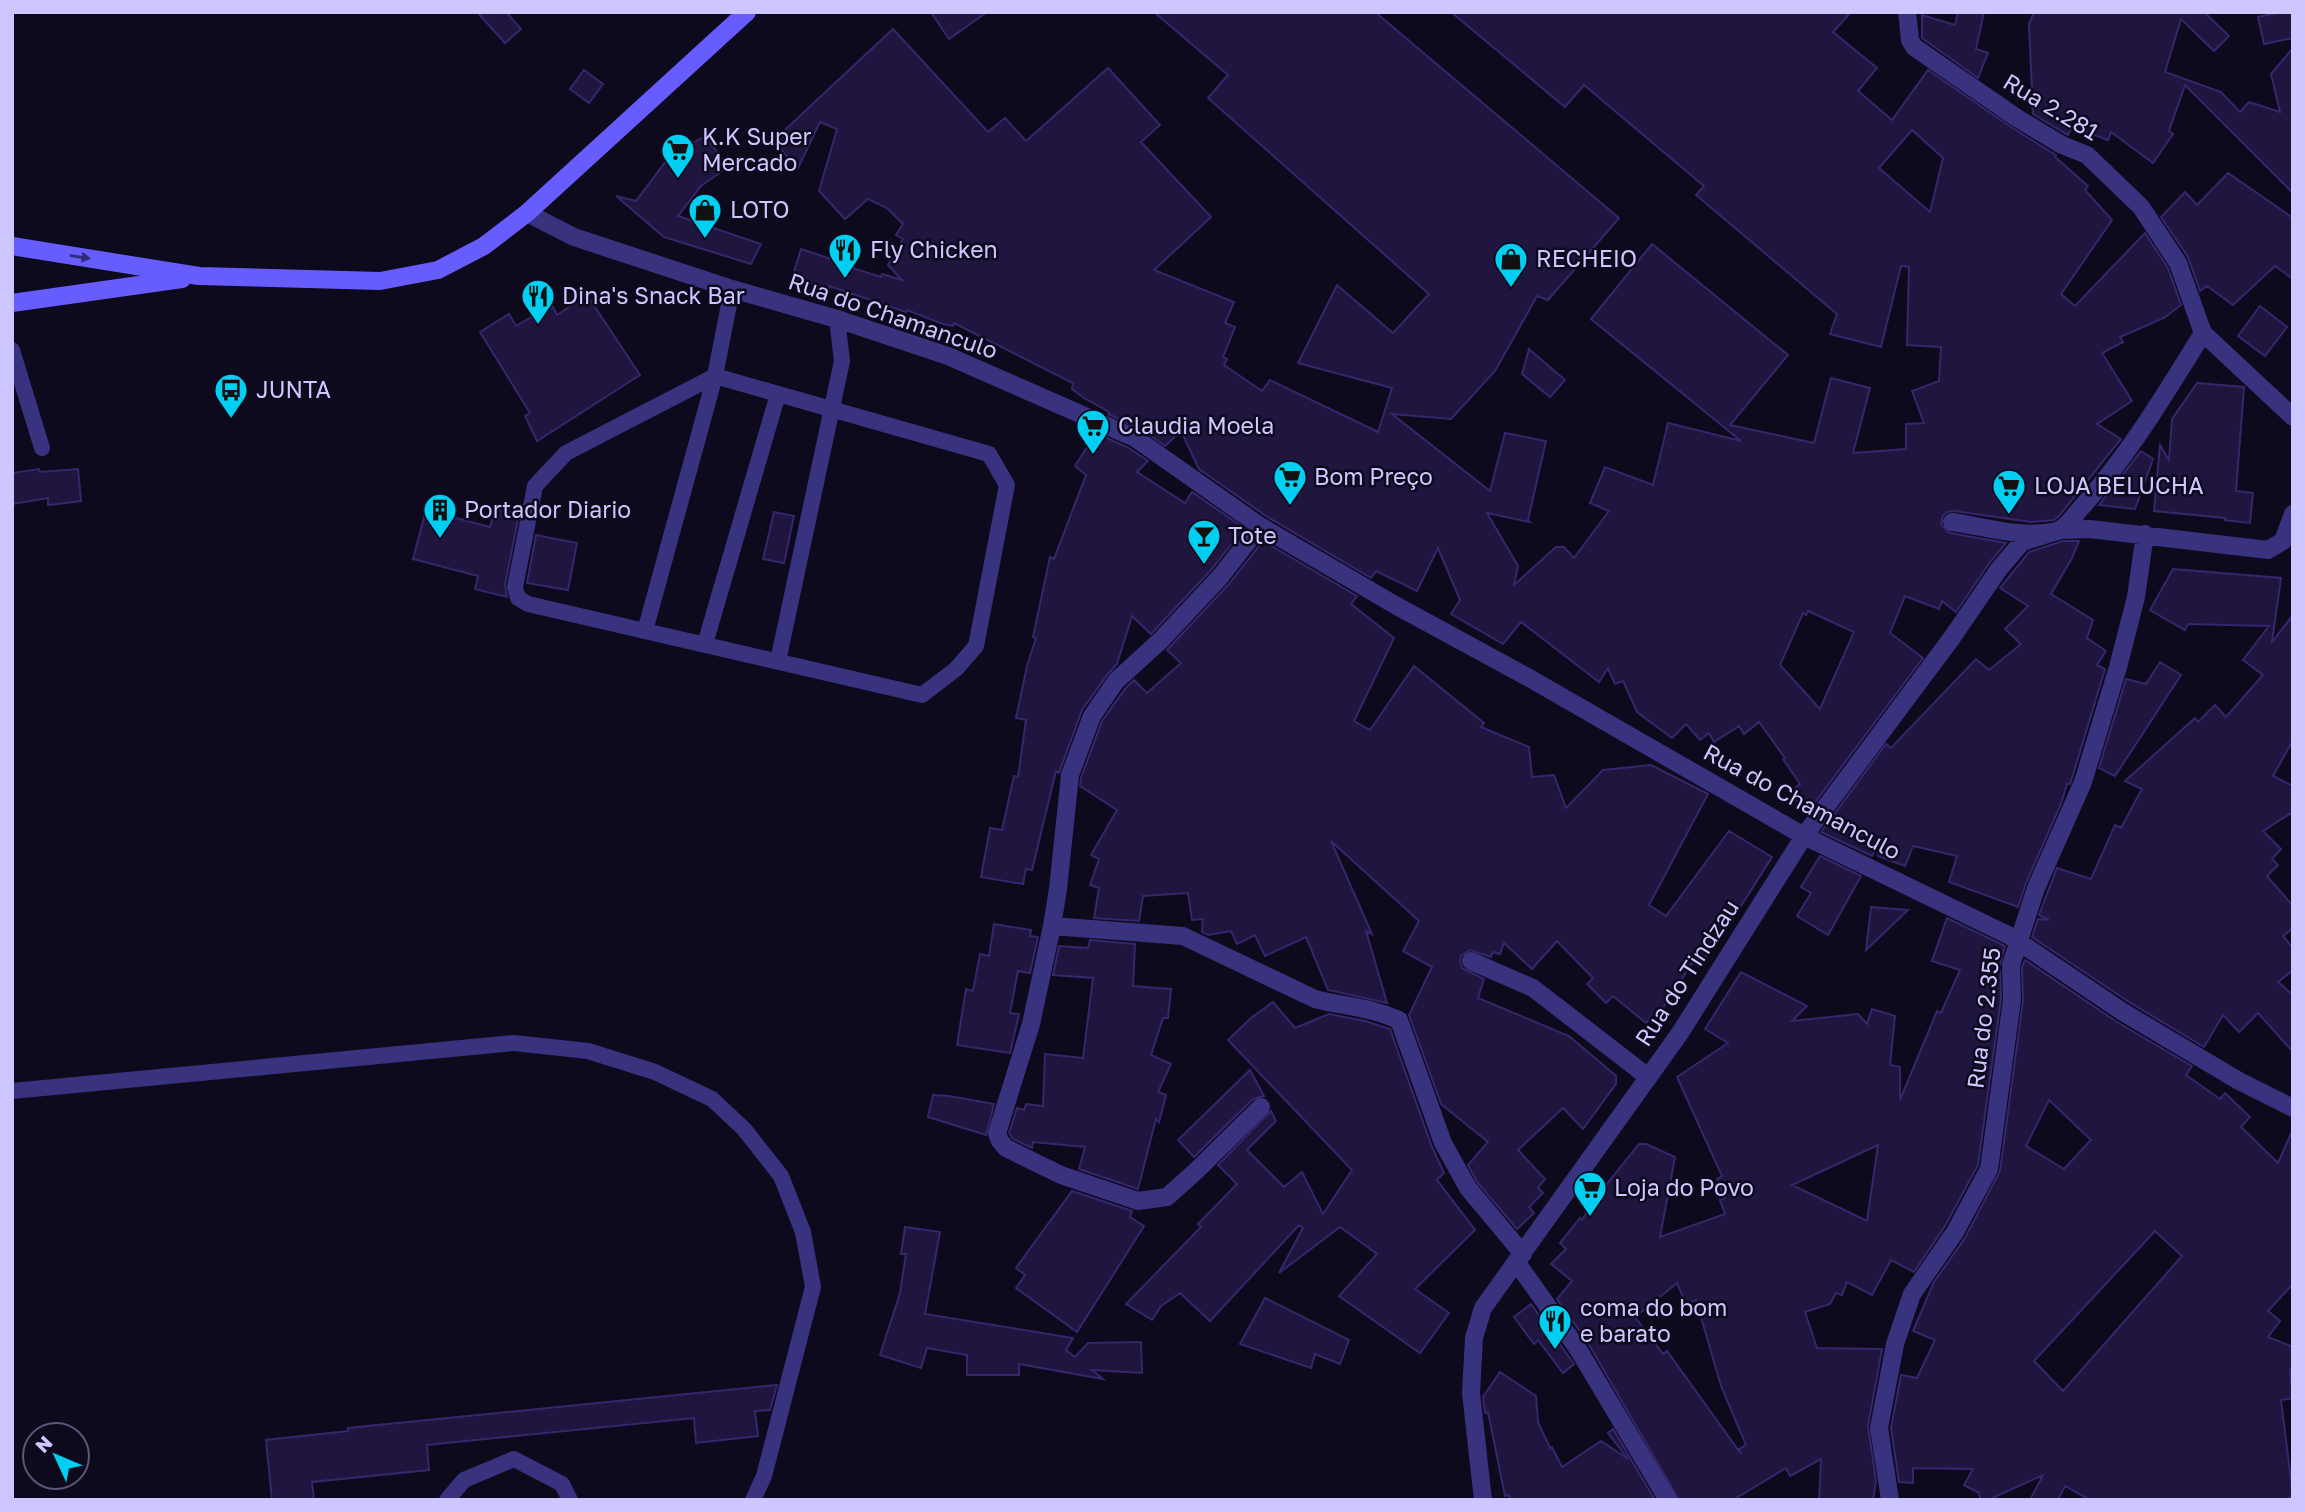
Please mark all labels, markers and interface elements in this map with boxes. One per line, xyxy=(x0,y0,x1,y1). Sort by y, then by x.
street label: Rua 2.281 xyxy=(1999,67,2104,146)
place label: K.K Super Mercado xyxy=(702,122,812,176)
supermarket icon: K.K Super Mercado xyxy=(659,131,697,180)
shop icon: LOTO xyxy=(686,191,724,240)
place label: LOTO xyxy=(730,195,790,223)
restaurant icon: Fly Chicken xyxy=(826,231,864,280)
place label: Fly Chicken xyxy=(870,235,998,263)
shop icon: RECHEIO xyxy=(1492,240,1530,289)
place label: RECHEIO xyxy=(1536,244,1637,272)
one-way arrow xyxy=(69,252,91,263)
street label: Rua do Chamanculo xyxy=(785,266,1002,364)
restaurant icon: Dina's Snack Bar xyxy=(519,277,557,326)
place label: Dina's Snack Bar xyxy=(562,281,745,309)
bus stop icon: JUNTA xyxy=(212,371,250,420)
place label: JUNTA xyxy=(256,375,331,403)
supermarket icon: Claudia Moela xyxy=(1074,407,1112,456)
place label: Claudia Moela xyxy=(1118,411,1274,439)
supermarket icon: Bom Preço xyxy=(1271,458,1309,507)
place label: Bom Preço xyxy=(1314,462,1433,490)
supermarket icon: LOJA BELUCHA xyxy=(1990,467,2028,516)
place label: LOJA BELUCHA xyxy=(2034,471,2204,499)
building icon: Portador Diario xyxy=(421,491,459,540)
place label: Portador Diario xyxy=(464,495,631,523)
bar icon: Tote xyxy=(1185,517,1223,566)
place label: Tote xyxy=(1228,521,1277,549)
street label: Rua do Chamanculo xyxy=(1699,737,1906,865)
street label: Rua do Tindzau xyxy=(1628,894,1744,1051)
street label: Rua do 2.355 xyxy=(1960,946,2006,1090)
supermarket icon: Loja do Povo xyxy=(1571,1169,1609,1218)
place label: Loja do Povo xyxy=(1614,1173,1754,1201)
place label: coma do bom e barato xyxy=(1580,1293,1727,1347)
restaurant icon: coma do bom e barato xyxy=(1536,1302,1574,1351)
north arrow xyxy=(21,1421,91,1491)
text: N xyxy=(30,1431,57,1457)

